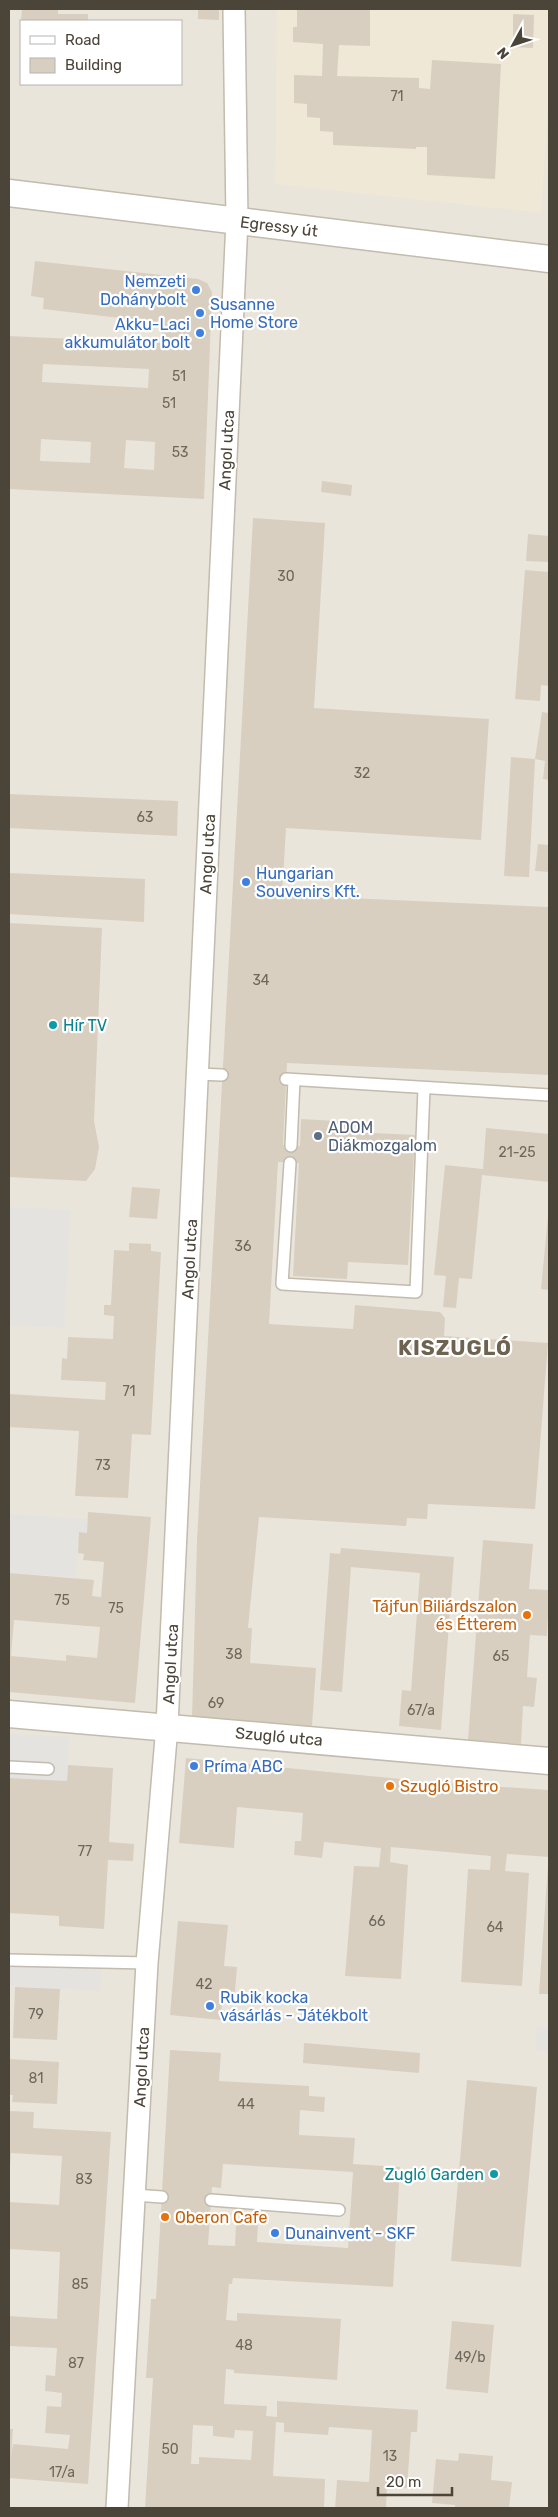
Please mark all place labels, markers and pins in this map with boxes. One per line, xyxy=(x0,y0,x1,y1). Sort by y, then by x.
place label: Nemzeti Dohánybolt xyxy=(100,272,186,309)
marker: Nemzeti Dohánybolt xyxy=(190,284,202,296)
place label: Susanne Home Store xyxy=(210,295,298,332)
marker: Susanne Home Store xyxy=(194,307,206,319)
place label: Akku-Laci akkumulátor bolt xyxy=(65,315,190,352)
marker: Akku-Laci akkumulátor bolt xyxy=(194,327,206,339)
place label: Hungarian Souvenirs Kft. xyxy=(256,864,360,901)
marker: Hungarian Souvenirs Kft. xyxy=(240,876,252,888)
place label: Hír TV xyxy=(63,1016,107,1035)
marker: Hír TV xyxy=(47,1019,59,1031)
place label: ADOM Diákmozgalom xyxy=(328,1118,437,1155)
marker: ADOM Diákmozgalom xyxy=(312,1130,324,1142)
place label: Tájfun Biliárdszalon és Étterem xyxy=(372,1597,517,1634)
marker: Tájfun Biliárdszalon és Étterem xyxy=(521,1609,533,1621)
place label: Príma ABC xyxy=(204,1757,283,1776)
marker: Príma ABC xyxy=(188,1760,200,1772)
place label: Szugló Bistro xyxy=(400,1777,498,1796)
marker: Szugló Bistro xyxy=(384,1780,396,1792)
place label: Rubik kocka vásárlás - Játékbolt xyxy=(220,1988,368,2025)
marker: Rubik kocka vásárlás - Játékbolt xyxy=(204,2000,216,2012)
place label: Zugló Garden xyxy=(385,2165,484,2184)
marker: Zugló Garden xyxy=(488,2168,500,2180)
place label: Oberon Cafe xyxy=(175,2208,267,2227)
marker: Oberon Cafe xyxy=(159,2211,171,2223)
place label: Dunainvent - SKF xyxy=(285,2224,415,2243)
marker: Dunainvent - SKF xyxy=(269,2227,281,2239)

